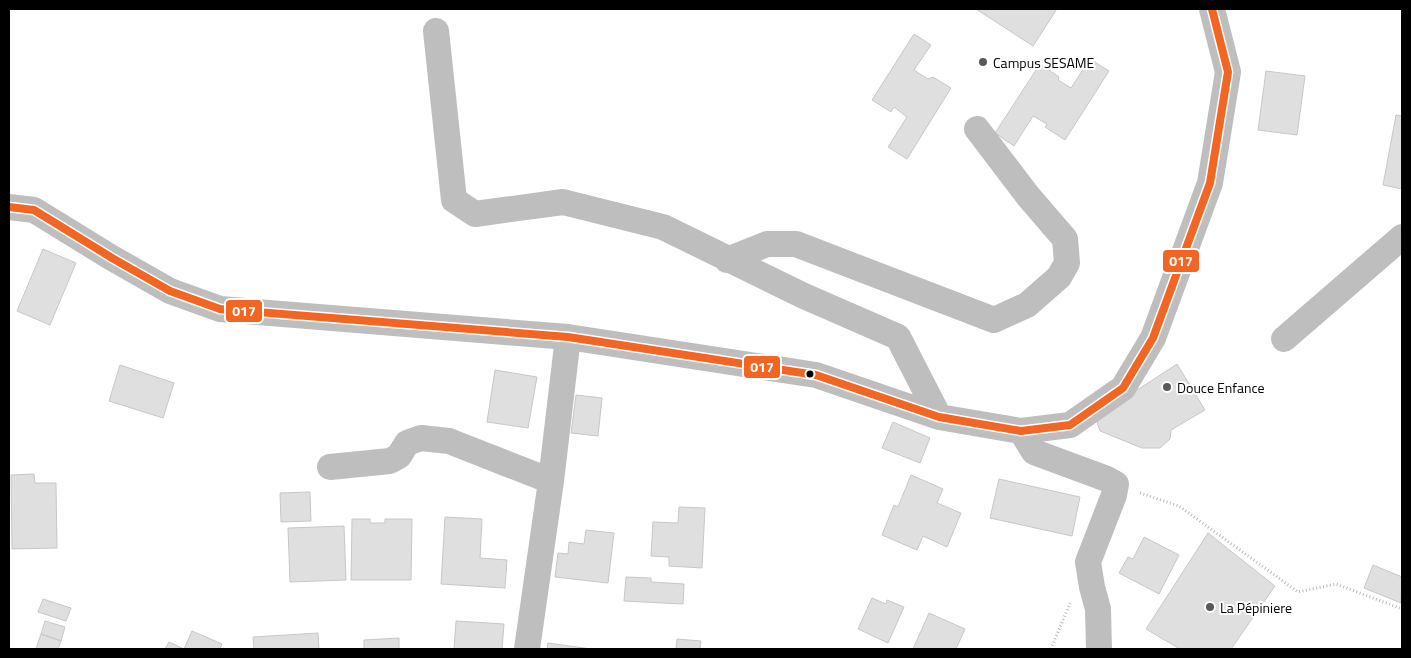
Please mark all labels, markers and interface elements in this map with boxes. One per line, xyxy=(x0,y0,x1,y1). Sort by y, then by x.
place label: Campus SESAME xyxy=(993,52,1095,73)
marker: Campus SESAME xyxy=(977,56,989,68)
line badge: 017 xyxy=(1162,249,1200,273)
text: 017 xyxy=(1169,250,1193,271)
line badge: 017 xyxy=(225,299,263,323)
text: 017 xyxy=(232,300,256,321)
line badge: 017 xyxy=(743,355,781,379)
text: 017 xyxy=(750,356,774,377)
unlabelled marker xyxy=(805,369,815,379)
place label: Douce Enfance xyxy=(1177,377,1265,398)
marker: Douce Enfance xyxy=(1161,381,1173,393)
place label: La Pépiniere xyxy=(1220,597,1292,618)
marker: La Pépiniere xyxy=(1204,601,1216,613)

